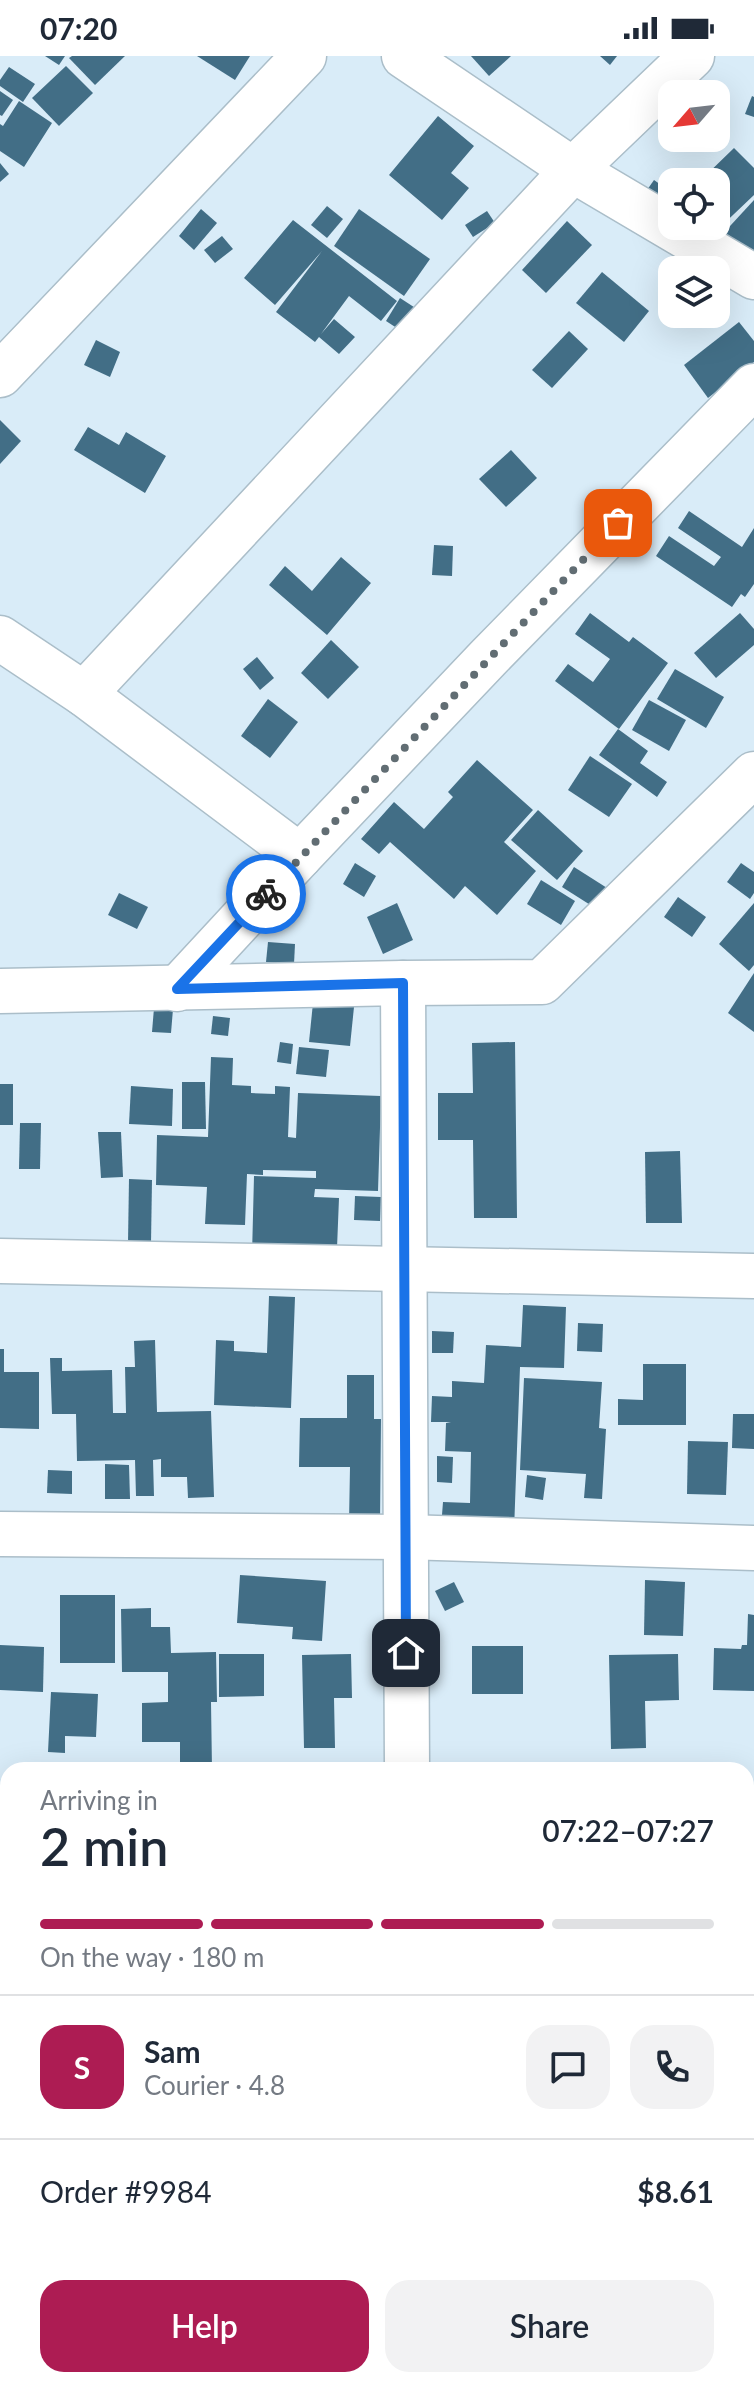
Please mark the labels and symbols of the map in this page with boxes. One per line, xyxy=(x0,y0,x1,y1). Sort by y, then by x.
north arrow xyxy=(658,80,730,152)
pin xyxy=(584,489,652,557)
courier xyxy=(226,854,306,934)
pin xyxy=(372,1619,440,1687)

